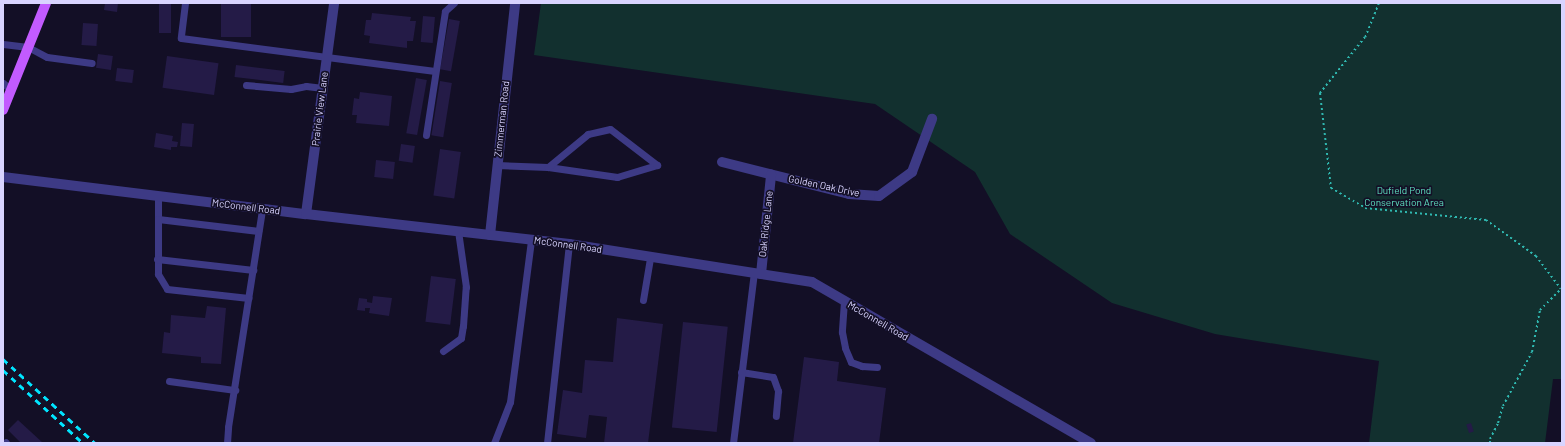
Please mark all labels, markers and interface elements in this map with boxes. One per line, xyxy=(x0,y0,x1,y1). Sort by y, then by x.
street label: Prairie View Lane xyxy=(309,71,331,147)
street label: Zimmerman Road xyxy=(492,80,512,158)
street label: Golden Oak Drive xyxy=(787,173,861,199)
park label: Dufield Pond Conservation Area xyxy=(1364,184,1444,208)
street label: Oak Ridge Lane xyxy=(757,190,775,258)
street label: McConnell Road xyxy=(211,197,281,217)
street label: McConnell Road xyxy=(533,234,603,256)
street label: McConnell Road xyxy=(845,299,911,343)

